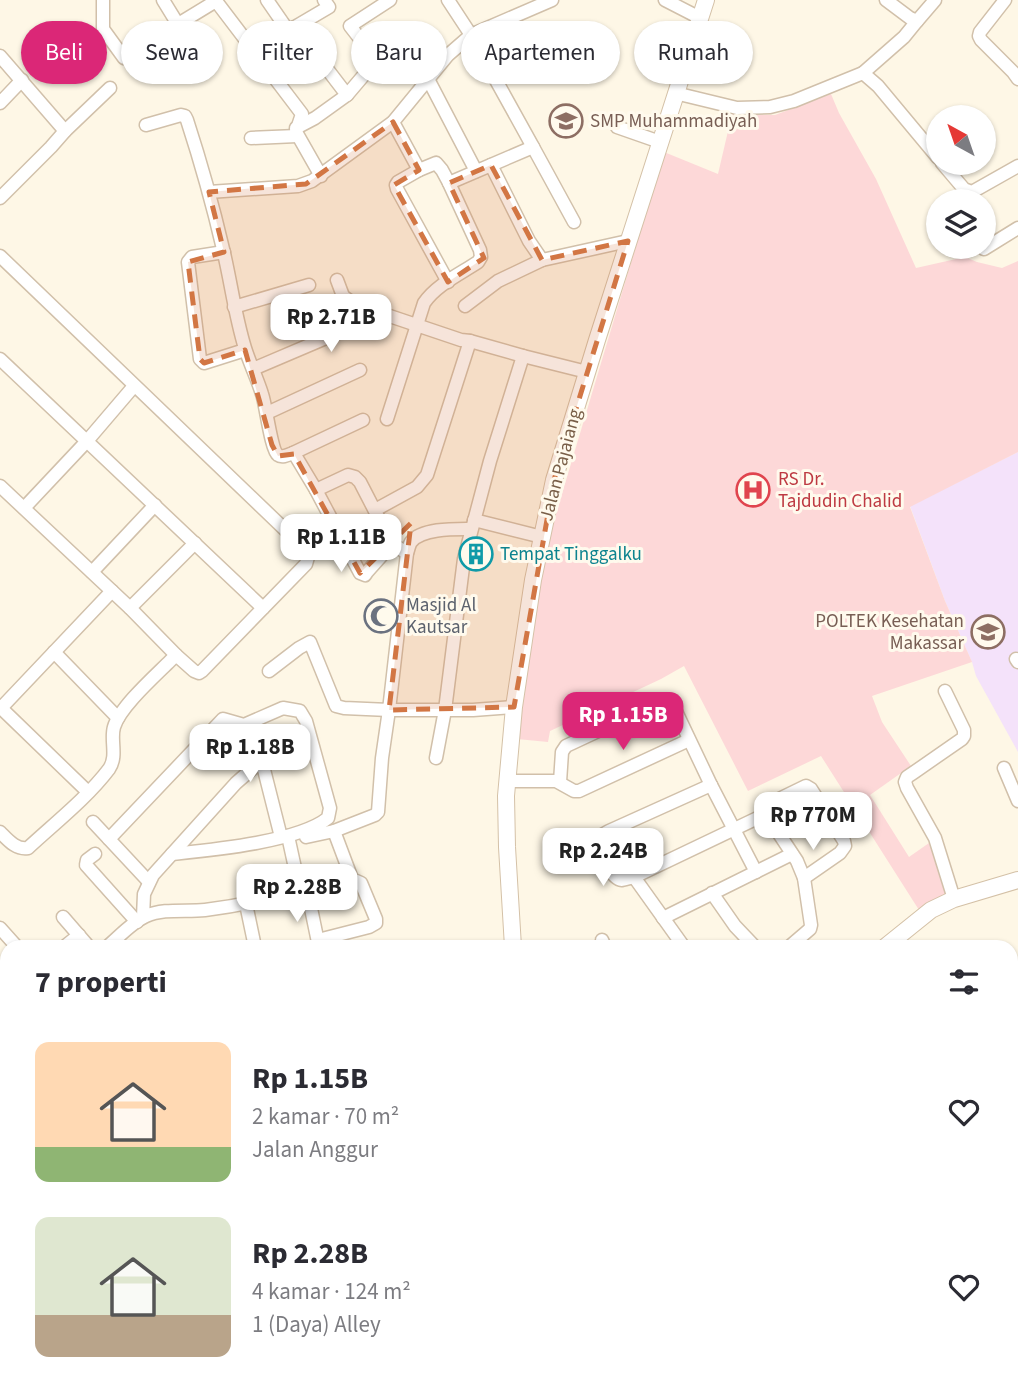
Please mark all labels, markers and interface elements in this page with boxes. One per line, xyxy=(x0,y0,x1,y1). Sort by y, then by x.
chip: Beli xyxy=(21,21,107,84)
chip: Sewa xyxy=(121,21,223,84)
chip: Filter xyxy=(237,21,337,84)
chip: Baru xyxy=(351,21,447,84)
chip: Apartemen xyxy=(461,21,620,84)
chip: Rumah xyxy=(634,21,753,84)
school or university icon: SMP Muhammadiyah xyxy=(547,102,585,140)
north arrow xyxy=(926,105,996,175)
map controls xyxy=(926,105,996,259)
place label: SMP Muhammadiyah xyxy=(590,108,757,135)
button: layers xyxy=(926,189,996,259)
pin: Rp 2.71B xyxy=(259,294,403,354)
text: Rp 2.71B xyxy=(286,300,376,333)
street label: Jalan Pajaiang xyxy=(533,405,589,524)
place label: RS Dr. Tajdudin Chalid xyxy=(778,466,902,515)
hospital icon: RS Dr. Tajdudin Chalid xyxy=(734,471,772,509)
pin: Rp 1.11B xyxy=(269,514,413,574)
text: Rp 1.11B xyxy=(296,520,386,553)
building icon: Tempat Tinggalku xyxy=(457,535,495,573)
place label: Tempat Tinggalku xyxy=(500,541,642,568)
place label: Masjid Al Kautsar xyxy=(406,592,476,641)
mosque icon: Masjid Al Kautsar xyxy=(362,597,400,635)
place label: POLTEK Kesehatan Makassar xyxy=(815,608,964,657)
school or university icon: POLTEK Kesehatan Makassar xyxy=(969,613,1007,651)
pin: Rp 1.15B xyxy=(551,692,695,752)
text: Rp 1.15B xyxy=(578,698,668,731)
pin: Rp 1.18B xyxy=(178,724,322,784)
text: Rp 1.18B xyxy=(205,730,295,763)
pin: Rp 770M xyxy=(748,792,878,852)
text: Rp 770M xyxy=(770,798,856,831)
pin: Rp 2.24B xyxy=(531,828,675,888)
text: Rp 2.24B xyxy=(558,834,648,867)
pin: Rp 2.28B xyxy=(225,864,369,924)
text: Rp 2.28B xyxy=(252,870,342,903)
text: 7 properti xyxy=(35,961,167,1004)
icon: filters xyxy=(945,963,983,1001)
text: Rp 1.15B xyxy=(252,1057,368,1100)
icon: home xyxy=(91,1070,175,1154)
icon: heart xyxy=(945,1093,983,1131)
text: 2 kamar · 70 m² xyxy=(252,1100,399,1133)
text: Jalan Anggur xyxy=(252,1133,378,1166)
text: Rp 2.28B xyxy=(252,1232,368,1275)
icon: home xyxy=(91,1245,175,1329)
icon: heart xyxy=(945,1268,983,1306)
text: 4 kamar · 124 m² xyxy=(252,1275,411,1308)
text: 1 (Daya) Alley xyxy=(252,1308,381,1341)

